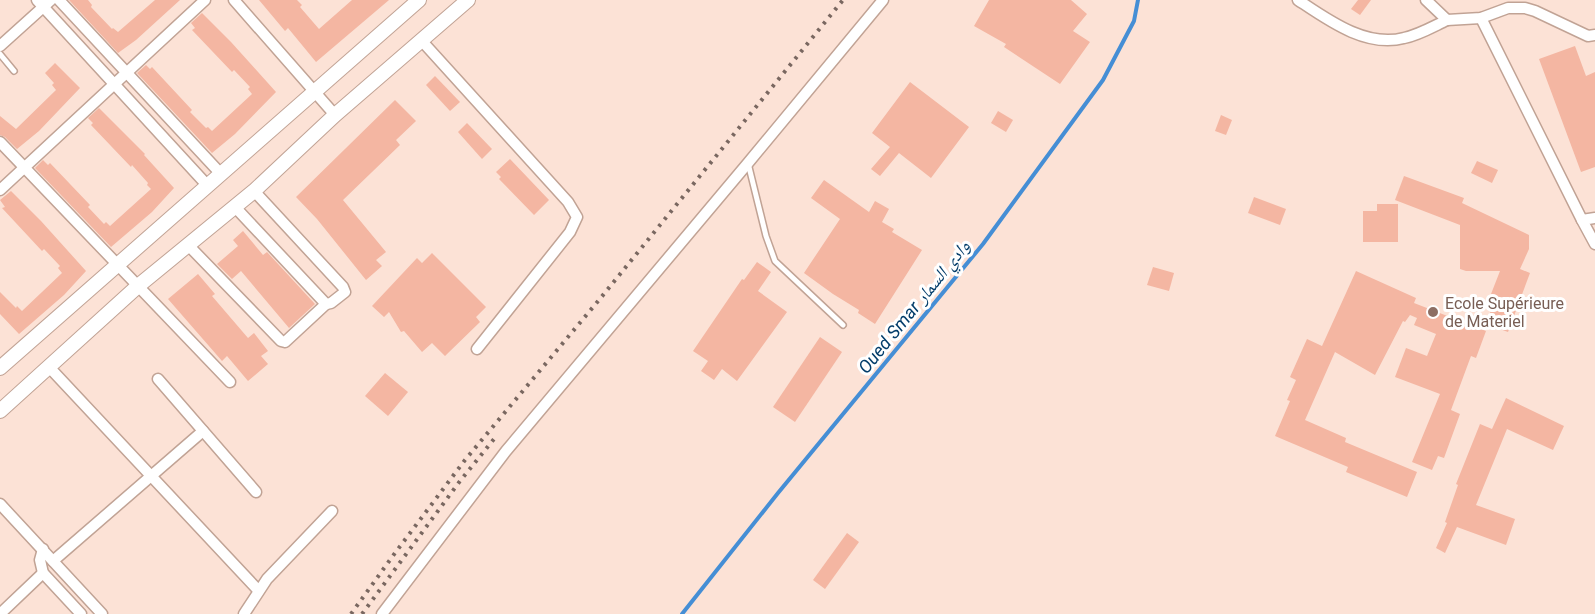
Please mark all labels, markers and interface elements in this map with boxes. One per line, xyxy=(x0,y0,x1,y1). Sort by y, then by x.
water label: Oued Smar وادي السمار xyxy=(853,235,978,380)
place label: Ecole Supérieure de Materiel xyxy=(1445,294,1564,331)
marker: Ecole Supérieure de Materiel xyxy=(1426,305,1440,319)

